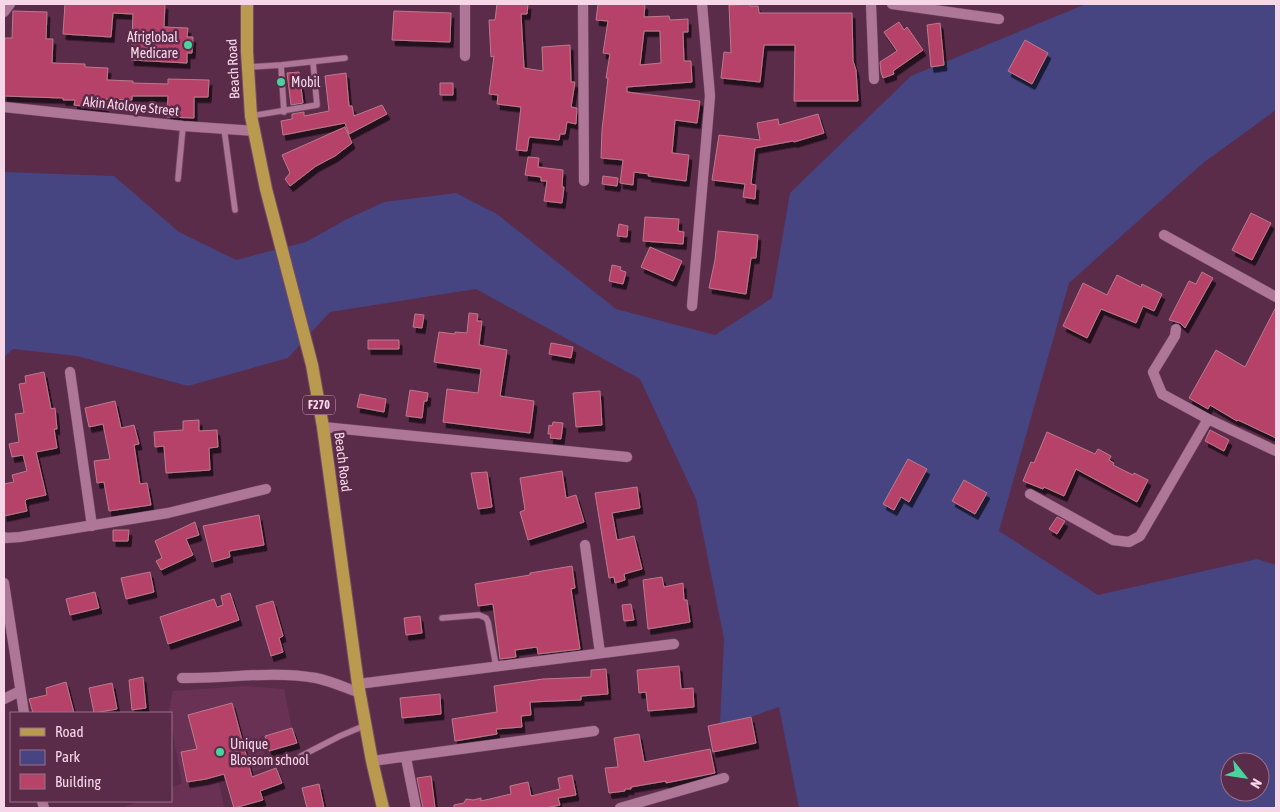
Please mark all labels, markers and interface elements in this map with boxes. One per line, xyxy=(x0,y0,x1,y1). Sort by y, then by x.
place label: Afriglobal Medicare xyxy=(127,29,178,61)
marker: Afriglobal Medicare xyxy=(182,39,194,51)
street label: Beach Road xyxy=(223,39,243,99)
place label: Mobil xyxy=(291,74,321,90)
marker: Mobil xyxy=(275,76,287,88)
street label: Akin Atoloye Street xyxy=(82,93,180,119)
road number: F270 xyxy=(303,396,335,414)
street label: Beach Road xyxy=(331,431,355,493)
legend xyxy=(10,712,172,802)
text: Road xyxy=(55,723,84,740)
place label: Unique Blossom school xyxy=(230,736,309,768)
marker: Unique Blossom school xyxy=(214,746,226,758)
text: Park xyxy=(55,748,80,765)
north arrow xyxy=(1220,752,1270,802)
text: Building xyxy=(55,773,101,790)
text: N xyxy=(1247,776,1265,791)

